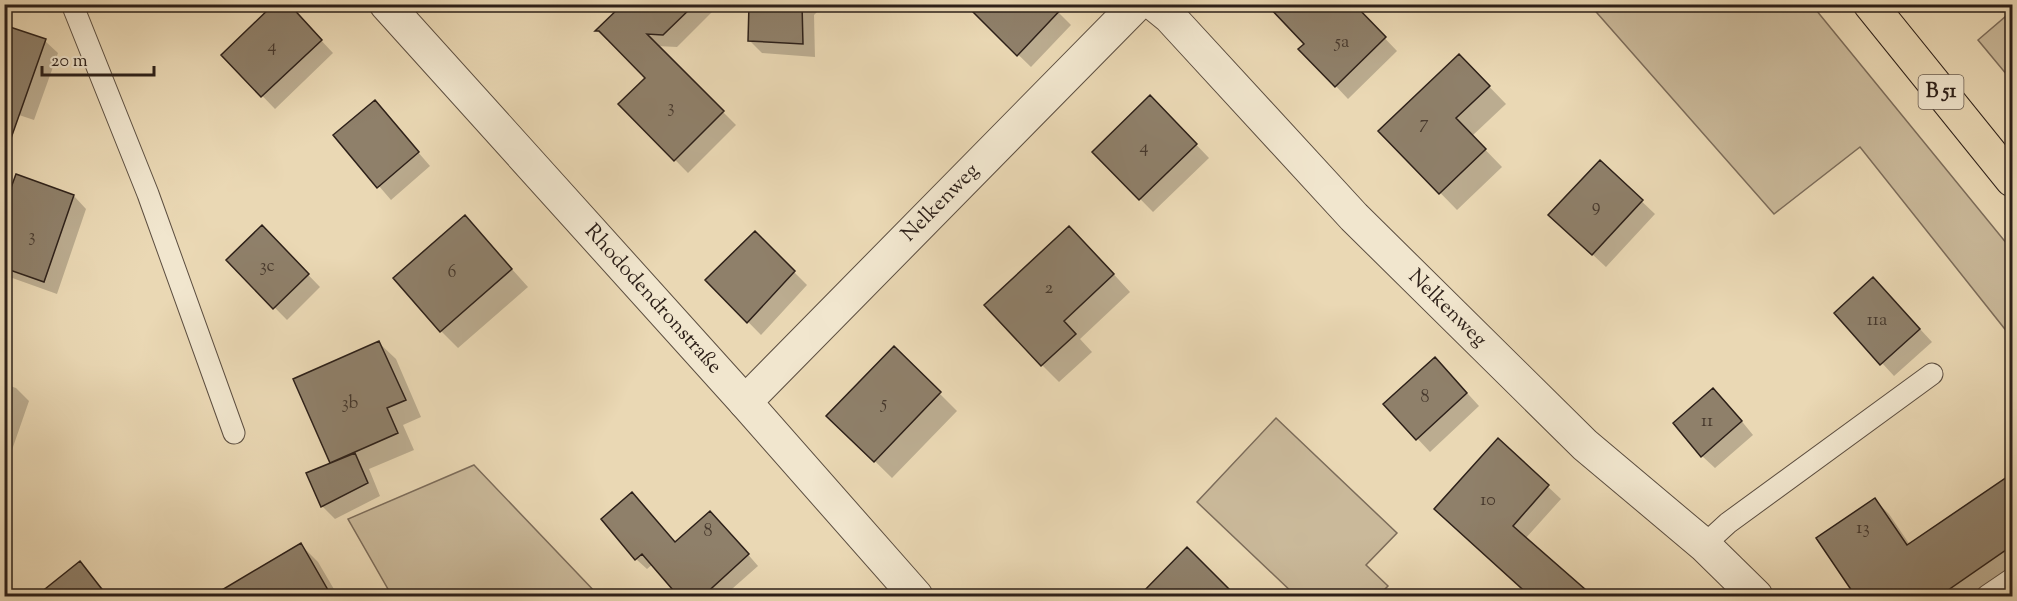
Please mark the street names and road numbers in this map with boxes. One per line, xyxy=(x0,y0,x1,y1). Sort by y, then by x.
road number: B 51 xyxy=(1918,75,1964,109)
street label: Nelkenweg xyxy=(895,157,987,249)
street label: Rhododendronstraße xyxy=(577,218,728,381)
street label: Nelkenweg xyxy=(1401,263,1493,355)

